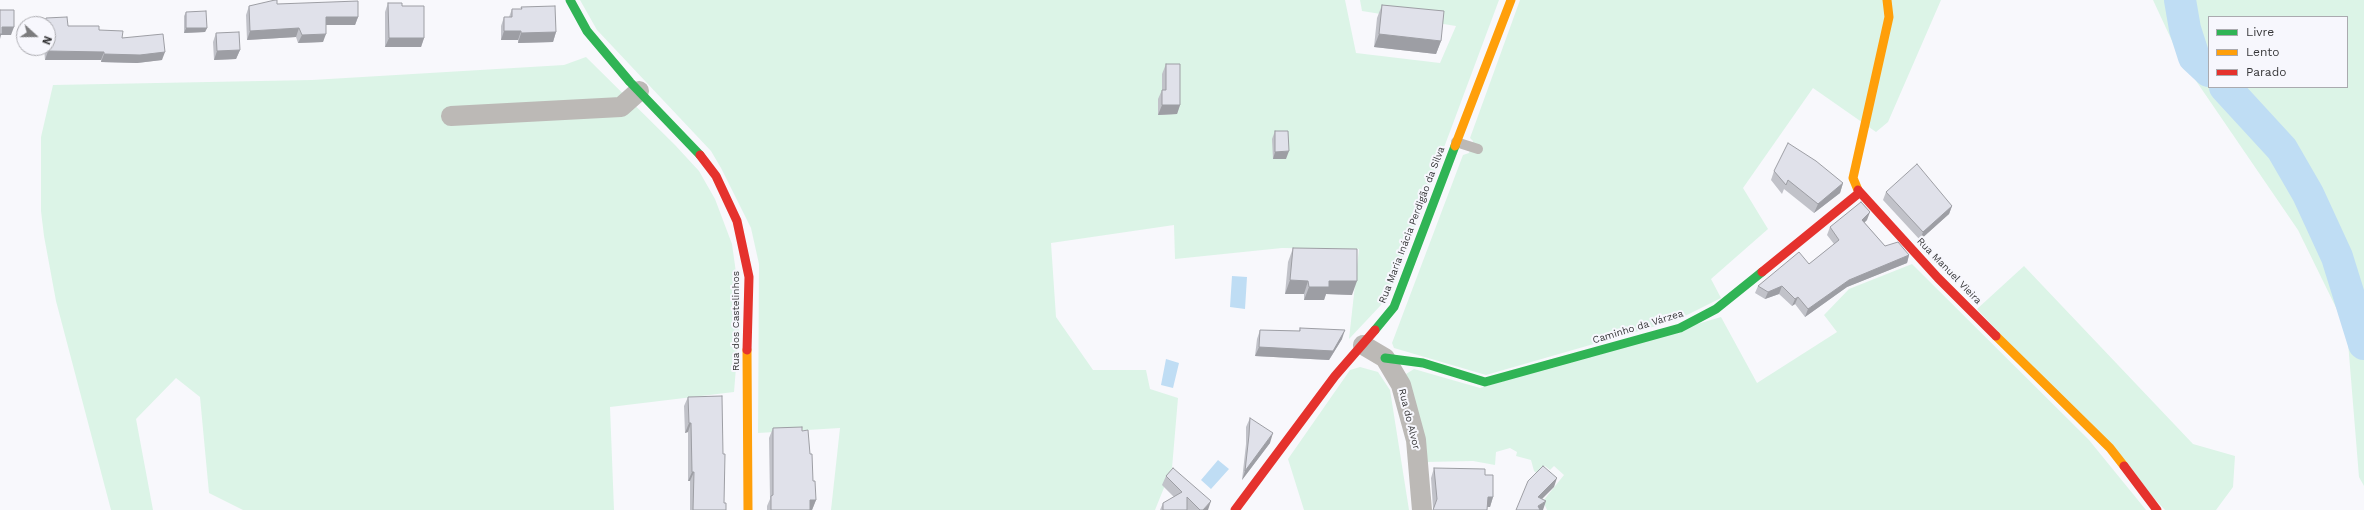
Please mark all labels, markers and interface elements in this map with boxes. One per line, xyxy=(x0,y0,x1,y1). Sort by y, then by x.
north arrow xyxy=(16,16,56,56)
legend xyxy=(2208,16,2348,88)
text: Livre xyxy=(2246,25,2274,39)
text: N xyxy=(39,34,54,46)
text: Lento xyxy=(2246,45,2280,59)
text: Parado xyxy=(2246,65,2286,79)
street label: Rua Maria Inácia Perdigão da Silva xyxy=(1377,145,1447,305)
street label: Rua Manuel Vieira xyxy=(1914,235,1984,307)
street label: Rua dos Castelinhos xyxy=(730,271,742,371)
street label: Caminho da Várzea xyxy=(1591,307,1685,347)
street label: Rua do Alvor xyxy=(1396,387,1422,451)

